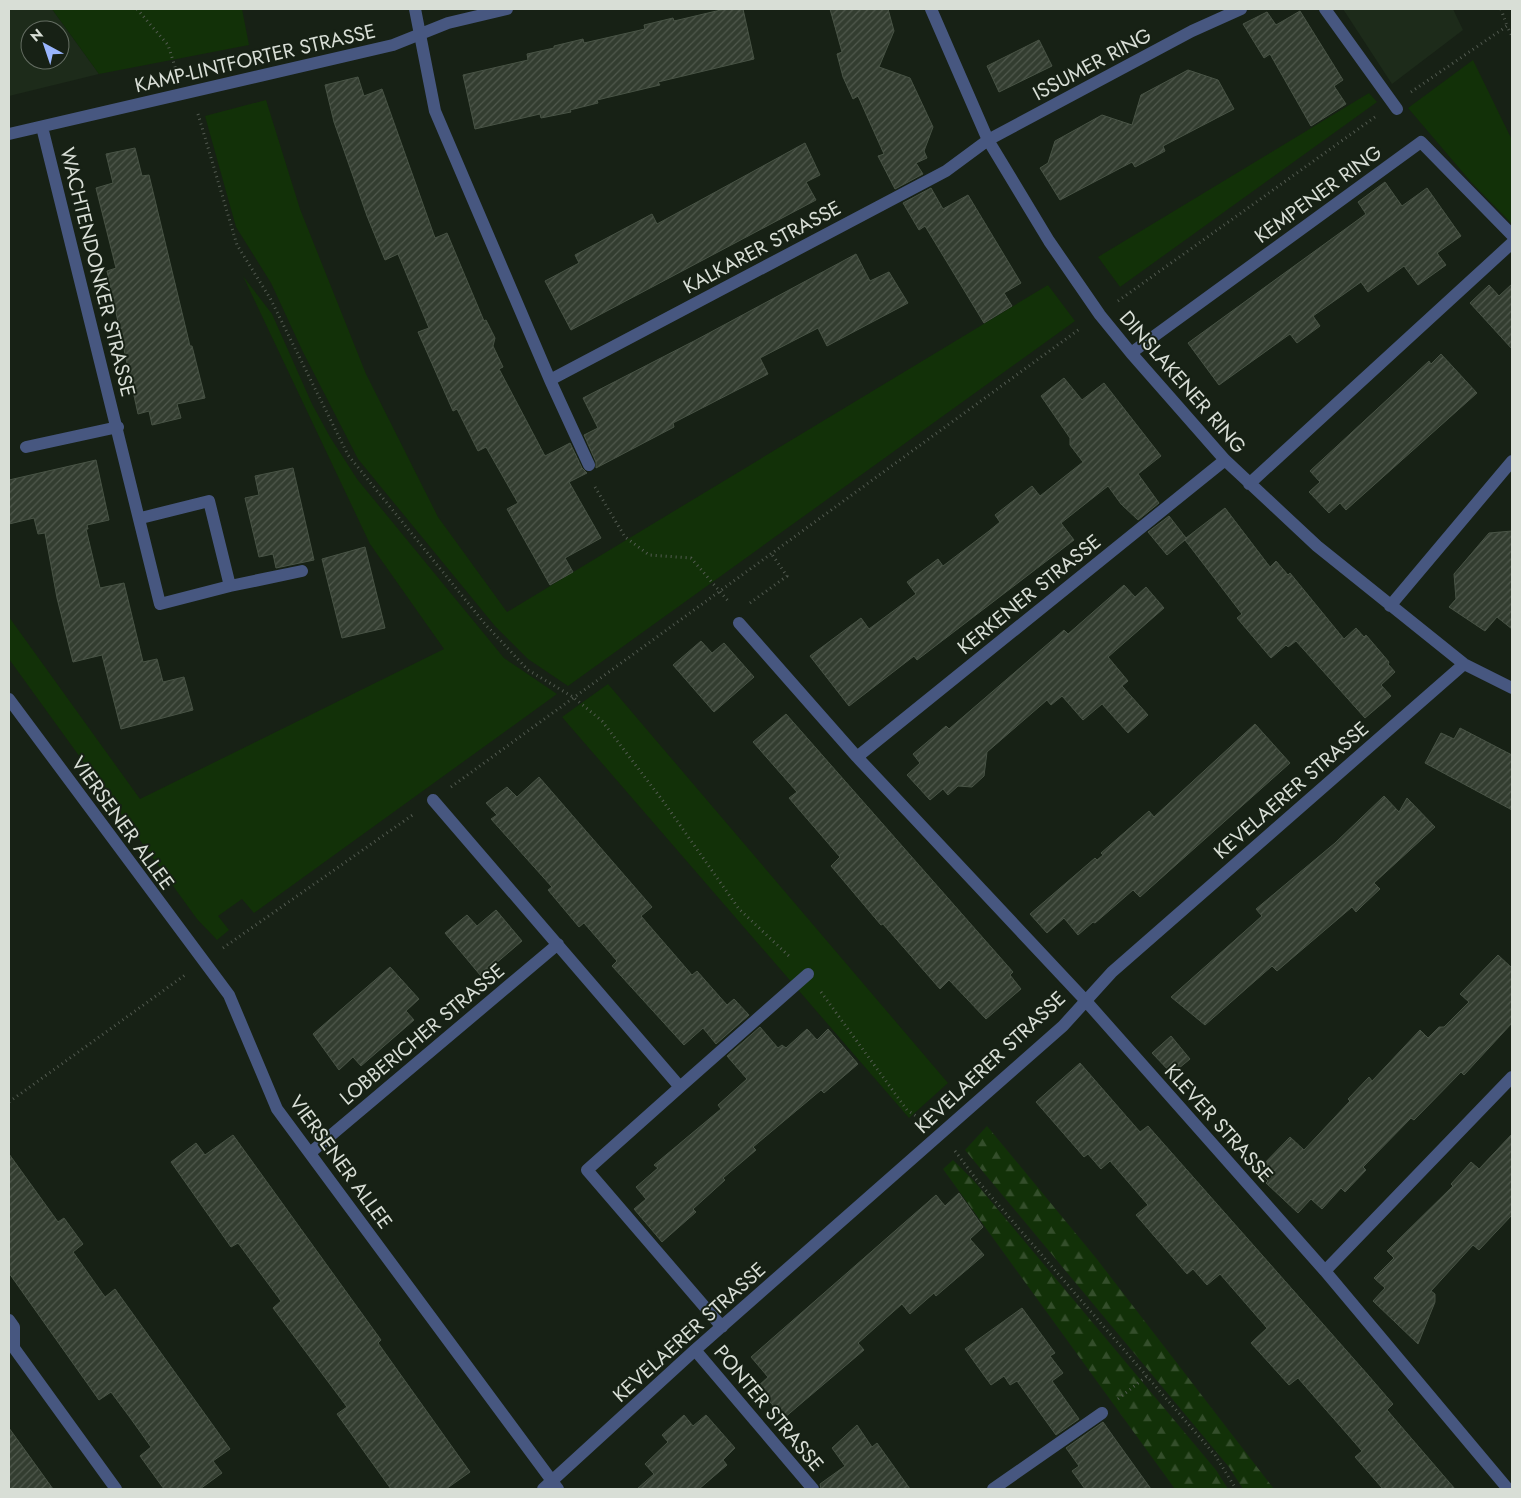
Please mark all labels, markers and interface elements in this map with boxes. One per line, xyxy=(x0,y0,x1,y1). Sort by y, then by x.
street label: KAMP-LINTFORTER STRASSE xyxy=(132,17,379,100)
north arrow xyxy=(20,20,70,70)
street label: ISSUMER RING xyxy=(1028,21,1157,108)
text: N xyxy=(26,24,47,46)
street label: KEMPENER RING xyxy=(1249,138,1388,251)
street label: WACHTENDONKER STRASSE xyxy=(52,144,143,400)
street label: KALKARER STRASSE xyxy=(678,194,846,301)
street label: DINSLAKENER RING xyxy=(1112,305,1253,460)
street label: KERKENER STRASSE xyxy=(951,527,1107,661)
street label: KEVELAERER STRASSE xyxy=(1207,715,1375,866)
street label: VIERSENER ALLEE xyxy=(64,750,181,896)
street label: LOBBERICHER STRASSE xyxy=(334,957,511,1112)
street label: KEVELAERER STRASSE xyxy=(908,984,1072,1140)
street label: KLEVER STRASSE xyxy=(1158,1058,1280,1189)
street label: VIERSENER ALLEE xyxy=(282,1089,399,1235)
street label: KEVELAERER STRASSE xyxy=(606,1256,772,1409)
street label: PONTER STRASSE xyxy=(707,1339,830,1478)

